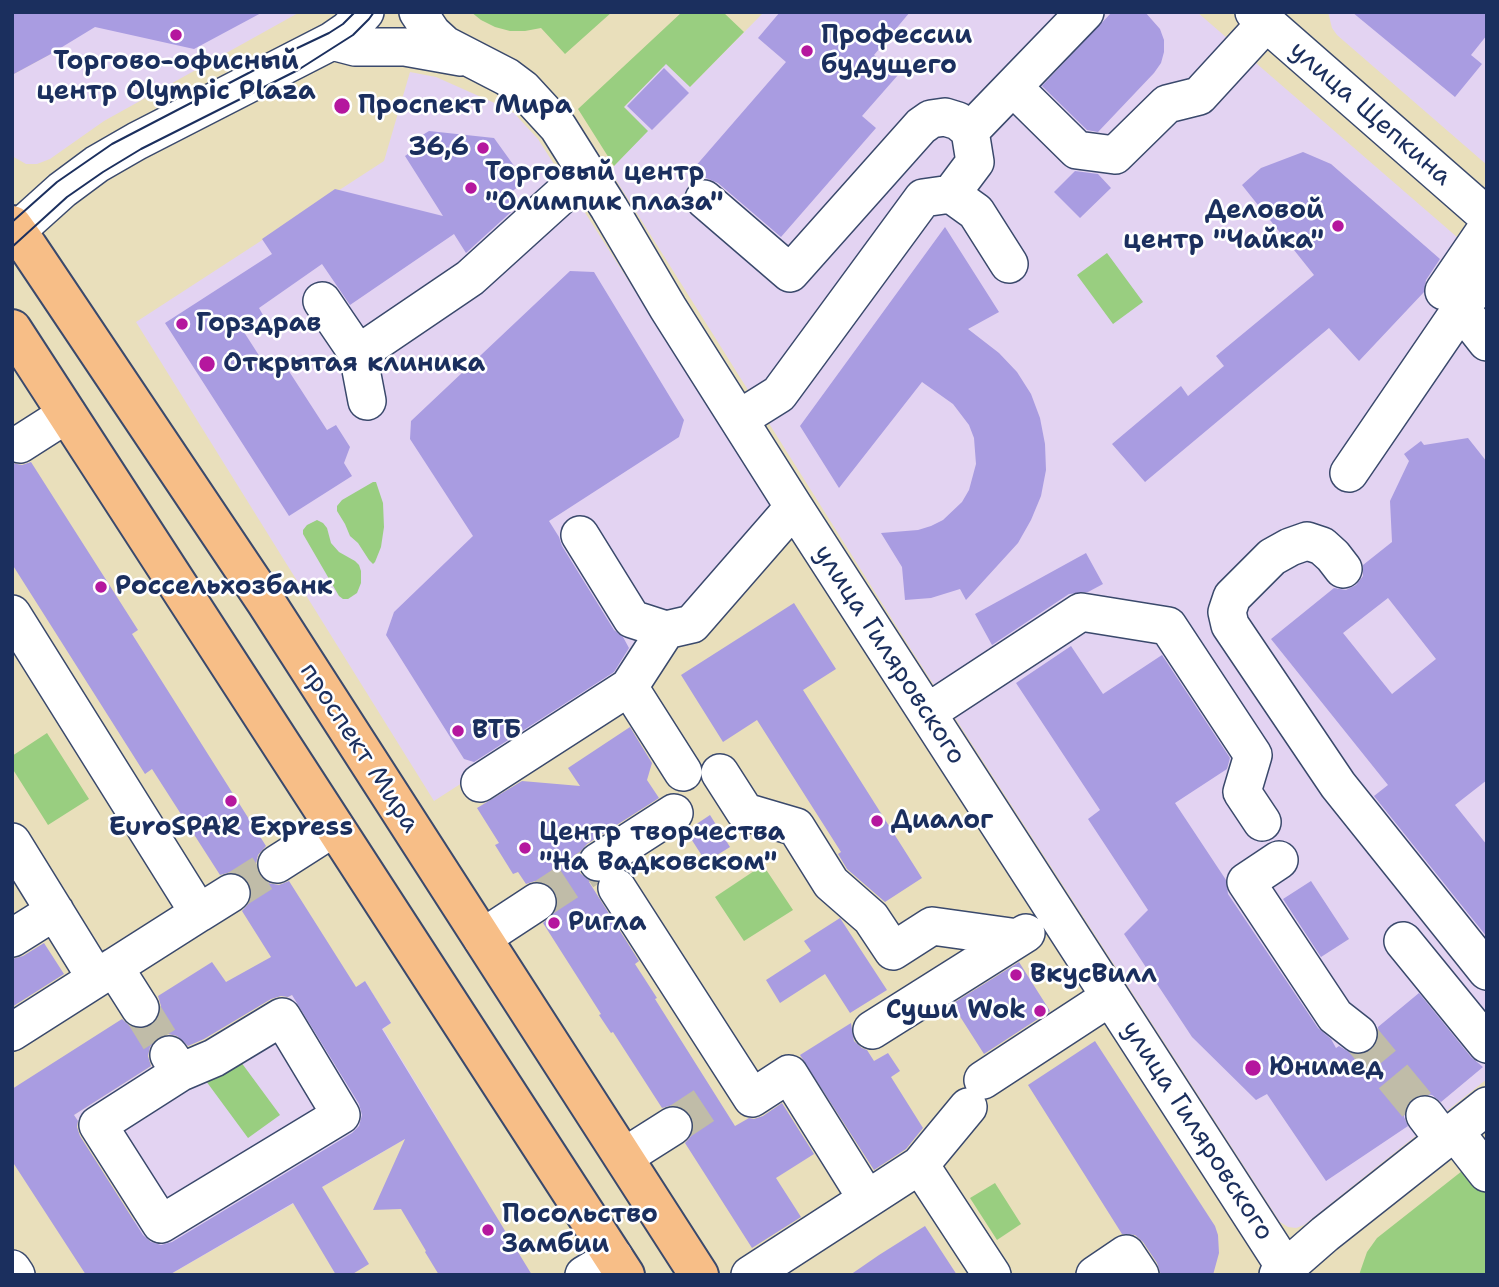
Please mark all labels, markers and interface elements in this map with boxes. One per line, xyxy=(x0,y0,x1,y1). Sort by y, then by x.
place label: Профессии будущего xyxy=(821,20,972,82)
marker: Торгово-офисный центр Olympic Plaza xyxy=(168,27,184,43)
street label: улица Щепкина xyxy=(1282,35,1458,193)
marker: Профессии будущего xyxy=(799,43,815,59)
place label: Торгово-офисный центр Olympic Plaza xyxy=(36,46,316,108)
place label: Проспект Мира xyxy=(358,90,573,122)
marker: Проспект Мира xyxy=(332,96,352,116)
place label: 36,6 xyxy=(408,132,469,164)
marker: 36,6 xyxy=(475,140,491,156)
place label: Торговый центр "Олимпик плаза" xyxy=(485,157,724,218)
marker: Торговый центр "Олимпик плаза" xyxy=(463,180,479,196)
place label: Деловой центр "Чайка" xyxy=(1123,195,1324,256)
marker: Деловой центр "Чайка" xyxy=(1330,218,1346,234)
place label: Горздрав xyxy=(196,308,321,340)
marker: Горздрав xyxy=(174,316,190,332)
place label: Открытая клиника xyxy=(223,348,485,380)
marker: Открытая клиника xyxy=(197,354,217,374)
street label: улица Гиляровского xyxy=(806,539,972,771)
place label: Россельхозбанк xyxy=(115,571,333,603)
marker: Россельхозбанк xyxy=(93,579,109,595)
street label: проспект Мира xyxy=(292,657,426,839)
place label: ВТБ xyxy=(472,715,521,747)
marker: ВТБ xyxy=(450,723,466,739)
marker: EuroSPAR Express xyxy=(223,793,239,809)
place label: Диалог xyxy=(891,805,993,837)
place label: EuroSPAR Express xyxy=(109,812,353,844)
marker: Диалог xyxy=(869,813,885,829)
place label: Центр творчества "На Вадковском" xyxy=(539,817,785,878)
marker: Центр творчества "На Вадковском" xyxy=(517,840,533,856)
place label: Ригла xyxy=(568,907,646,939)
marker: Ригла xyxy=(546,915,562,931)
place label: ВкусВилл xyxy=(1030,959,1157,991)
marker: ВкусВилл xyxy=(1008,967,1024,983)
place label: Суши Wok xyxy=(886,995,1026,1027)
marker: Суши Wok xyxy=(1032,1003,1048,1019)
street label: улица Гиляровского xyxy=(1114,1015,1280,1247)
place label: Юнимед xyxy=(1269,1052,1384,1084)
marker: Юнимед xyxy=(1243,1058,1263,1078)
place label: Посольство Замбии xyxy=(502,1199,658,1260)
marker: Посольство Замбии xyxy=(480,1222,496,1238)

